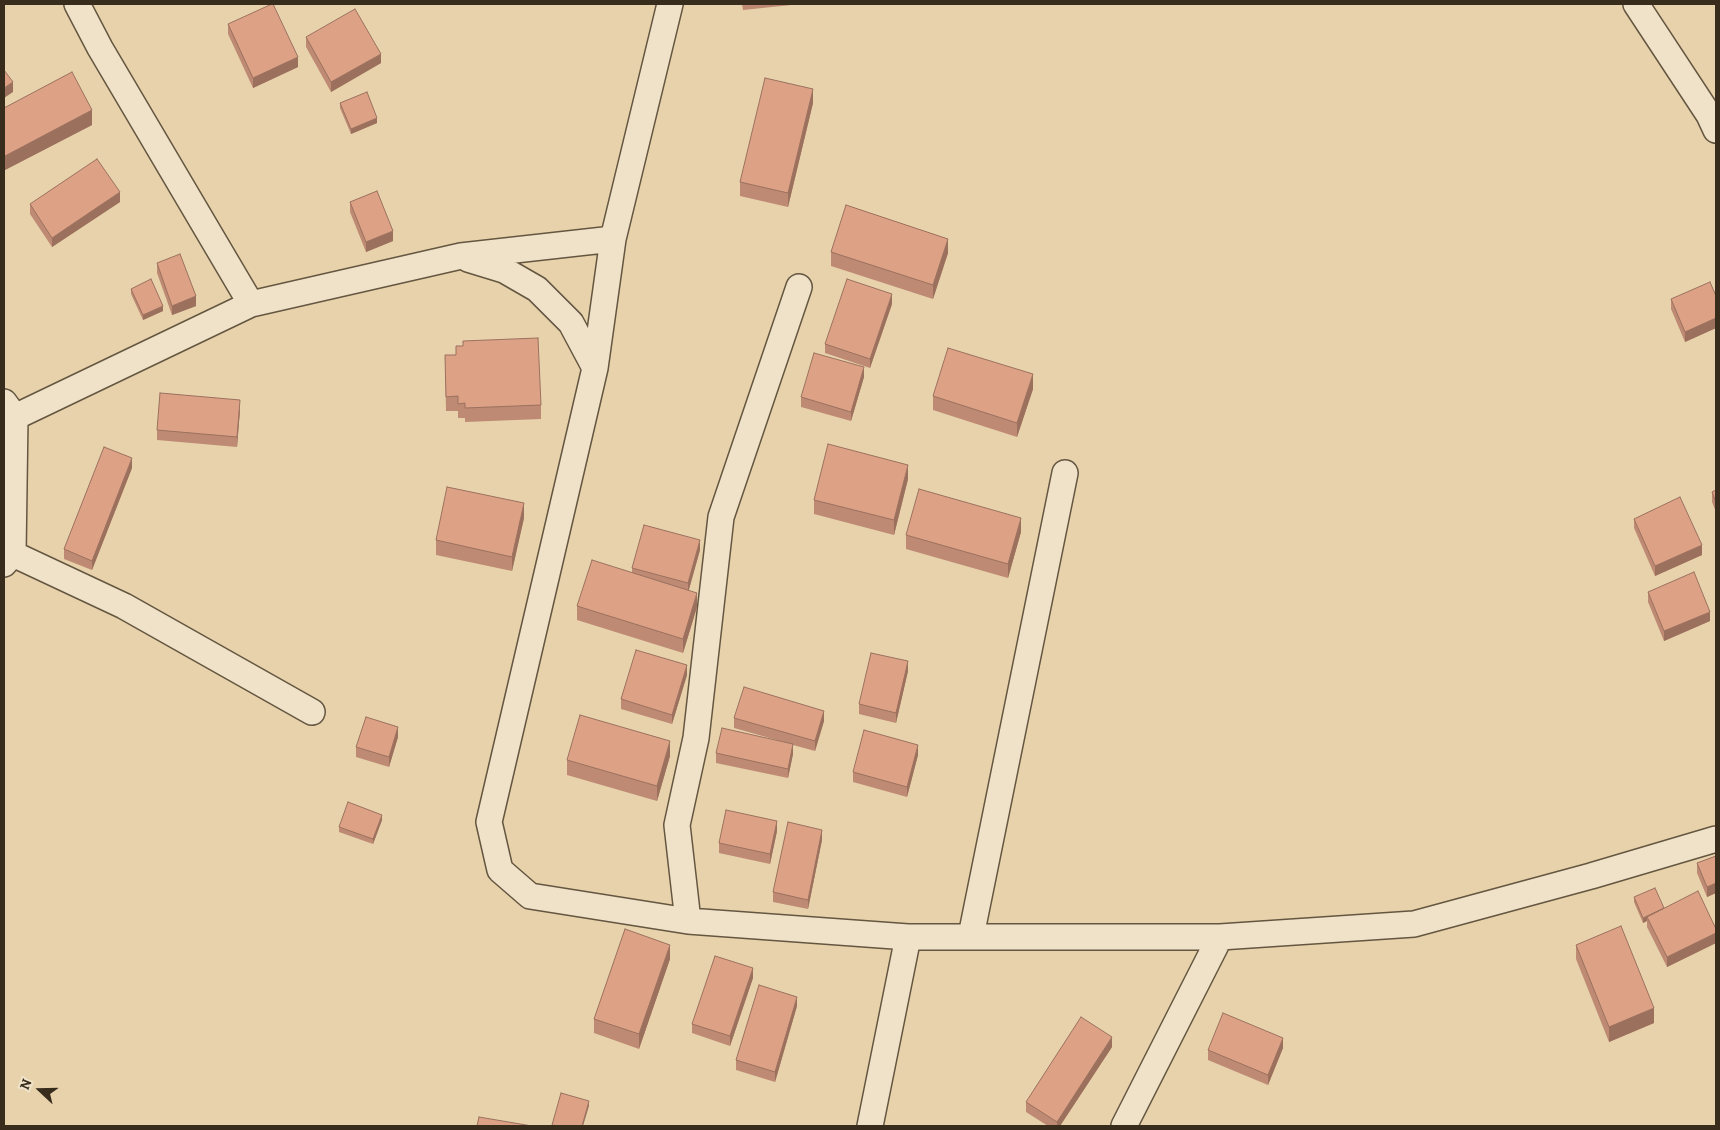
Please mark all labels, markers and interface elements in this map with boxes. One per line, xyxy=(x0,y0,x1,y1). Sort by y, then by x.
north arrow xyxy=(15,1065,65,1115)
text: N xyxy=(15,1076,36,1093)

